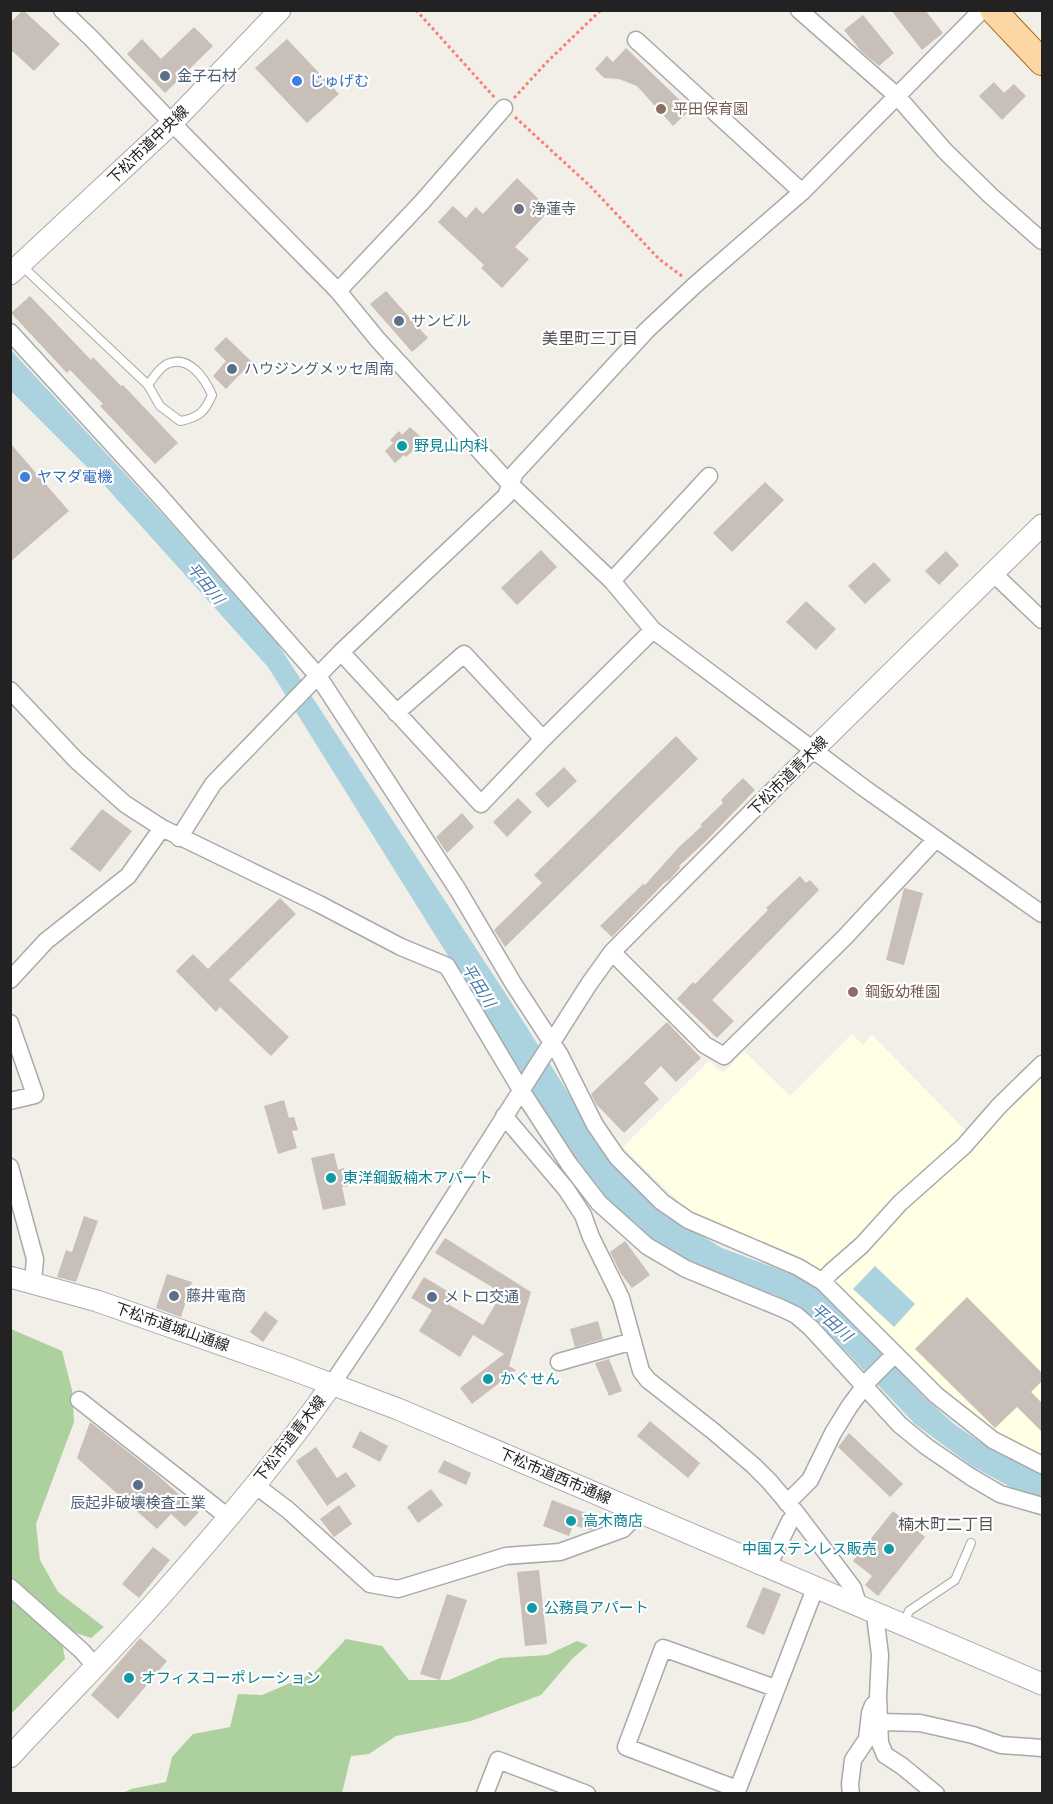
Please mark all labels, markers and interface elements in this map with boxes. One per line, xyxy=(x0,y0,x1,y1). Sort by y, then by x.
place label: 金子石材 xyxy=(177,67,237,84)
marker: 金子石材 xyxy=(158,69,172,83)
place label: じゅげむ xyxy=(309,72,369,89)
marker: じゅげむ xyxy=(290,74,304,88)
place label: 平田保育園 xyxy=(673,100,748,117)
street label: 下松市道中央線 xyxy=(104,102,191,187)
marker: 平田保育園 xyxy=(654,102,668,116)
place label: 浄蓮寺 xyxy=(531,200,576,217)
marker: 浄蓮寺 xyxy=(512,202,526,216)
place label: サンビル xyxy=(411,312,471,329)
marker: サンビル xyxy=(392,314,406,328)
district label: 美里町三丁目 xyxy=(542,329,638,348)
place label: ハウジングメッセ周南 xyxy=(244,360,394,377)
marker: ハウジングメッセ周南 xyxy=(225,362,239,376)
place label: 野見山内科 xyxy=(414,437,489,454)
marker: 野見山内科 xyxy=(395,439,409,453)
place label: ヤマダ電機 xyxy=(37,468,112,485)
marker: ヤマダ電機 xyxy=(18,470,32,484)
water label: 平田川 xyxy=(183,559,229,609)
street label: 下松市道青木線 xyxy=(745,733,831,819)
water label: 平田川 xyxy=(458,960,500,1012)
place label: 鋼鈑幼稚園 xyxy=(865,983,940,1000)
marker: 鋼鈑幼稚園 xyxy=(846,985,860,999)
place label: 東洋鋼鈑楠木アパート xyxy=(343,1169,493,1186)
marker: 東洋鋼鈑楠木アパート xyxy=(324,1171,338,1185)
place label: 藤井電商 xyxy=(186,1287,246,1304)
place label: メトロ交通 xyxy=(444,1288,519,1305)
marker: 藤井電商 xyxy=(167,1289,181,1303)
marker: メトロ交通 xyxy=(425,1290,439,1304)
street label: 下松市道城山通線 xyxy=(113,1299,232,1354)
water label: 平田川 xyxy=(807,1299,858,1347)
place label: かぐせん xyxy=(500,1370,560,1387)
marker: かぐせん xyxy=(481,1372,495,1386)
street label: 下松市道青木線 xyxy=(251,1392,329,1485)
street label: 下松市道西市通線 xyxy=(497,1444,614,1507)
marker: 辰起非破壊検査工業 xyxy=(131,1478,145,1492)
place label: 辰起非破壊検査工業 xyxy=(70,1494,206,1511)
place label: 高木商店 xyxy=(583,1512,643,1529)
marker: 高木商店 xyxy=(564,1514,578,1528)
district label: 楠木町二丁目 xyxy=(898,1515,994,1534)
place label: 中国ステンレス販売 xyxy=(742,1540,877,1557)
marker: 中国ステンレス販売 xyxy=(882,1542,896,1556)
place label: 公務員アパート xyxy=(544,1599,649,1616)
marker: 公務員アパート xyxy=(525,1601,539,1615)
place label: オフィスコーポレーション xyxy=(141,1669,320,1686)
marker: オフィスコーポレーション xyxy=(122,1671,136,1685)

